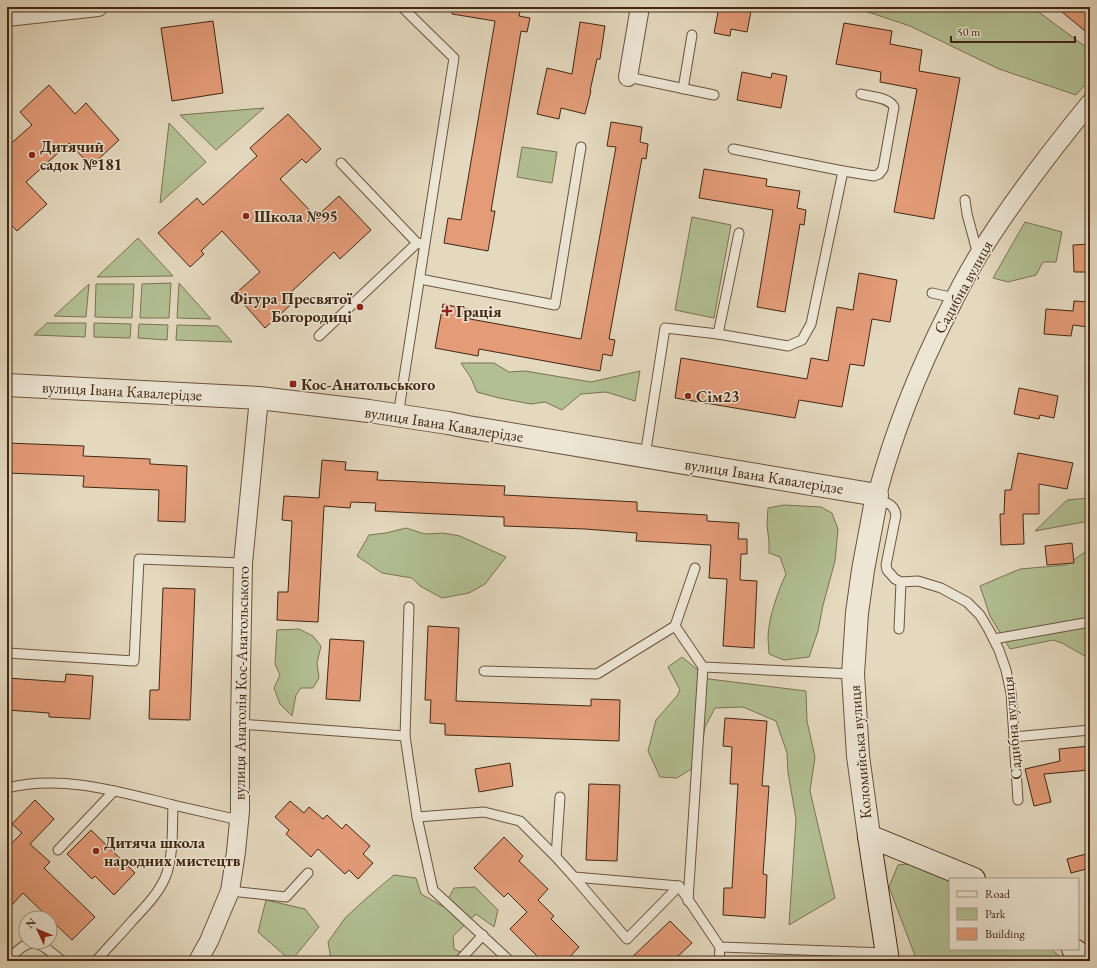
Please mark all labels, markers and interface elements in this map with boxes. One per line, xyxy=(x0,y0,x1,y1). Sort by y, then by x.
scale bar xyxy=(951,18,1075,44)
text: 50 m xyxy=(957,24,981,40)
place label: Дитячий садок №181 xyxy=(40,136,122,175)
marker: Дитячий садок №181 xyxy=(27,150,37,160)
place label: Школа №95 xyxy=(254,206,338,227)
marker: Школа №95 xyxy=(241,211,251,221)
street label: Садибна вулиця xyxy=(929,237,997,337)
place label: Фігура Пресвятої Богородиці xyxy=(230,288,353,327)
place label: Грація xyxy=(456,301,502,322)
marker: Фігура Пресвятої Богородиці xyxy=(355,302,365,312)
marker: Грація xyxy=(441,305,453,317)
place label: Кос-Анатольського xyxy=(301,374,435,395)
street label: вулиця Івана Кавалерідзе xyxy=(41,376,203,406)
marker: Кос-Анатольського xyxy=(288,379,298,389)
place label: Сім23 xyxy=(696,386,740,407)
marker: Сім23 xyxy=(683,391,693,401)
street label: вулиця Івана Кавалерідзе xyxy=(363,401,525,447)
street label: вулиця Івана Кавалерідзе xyxy=(683,453,845,499)
street label: вулиця Анатолія Кос-Анатольського xyxy=(228,566,254,800)
street label: Садибна вулиця xyxy=(997,675,1027,781)
street label: Коломийська вулиця xyxy=(844,684,876,820)
place label: Дитяча школа народних мистецтв xyxy=(104,832,241,871)
marker: Дитяча школа народних мистецтв xyxy=(91,846,101,856)
legend xyxy=(949,878,1079,950)
text: Road xyxy=(985,886,1011,902)
text: Park xyxy=(985,906,1006,922)
north arrow xyxy=(18,910,58,950)
text: N xyxy=(23,915,39,931)
text: Building xyxy=(985,926,1026,942)

